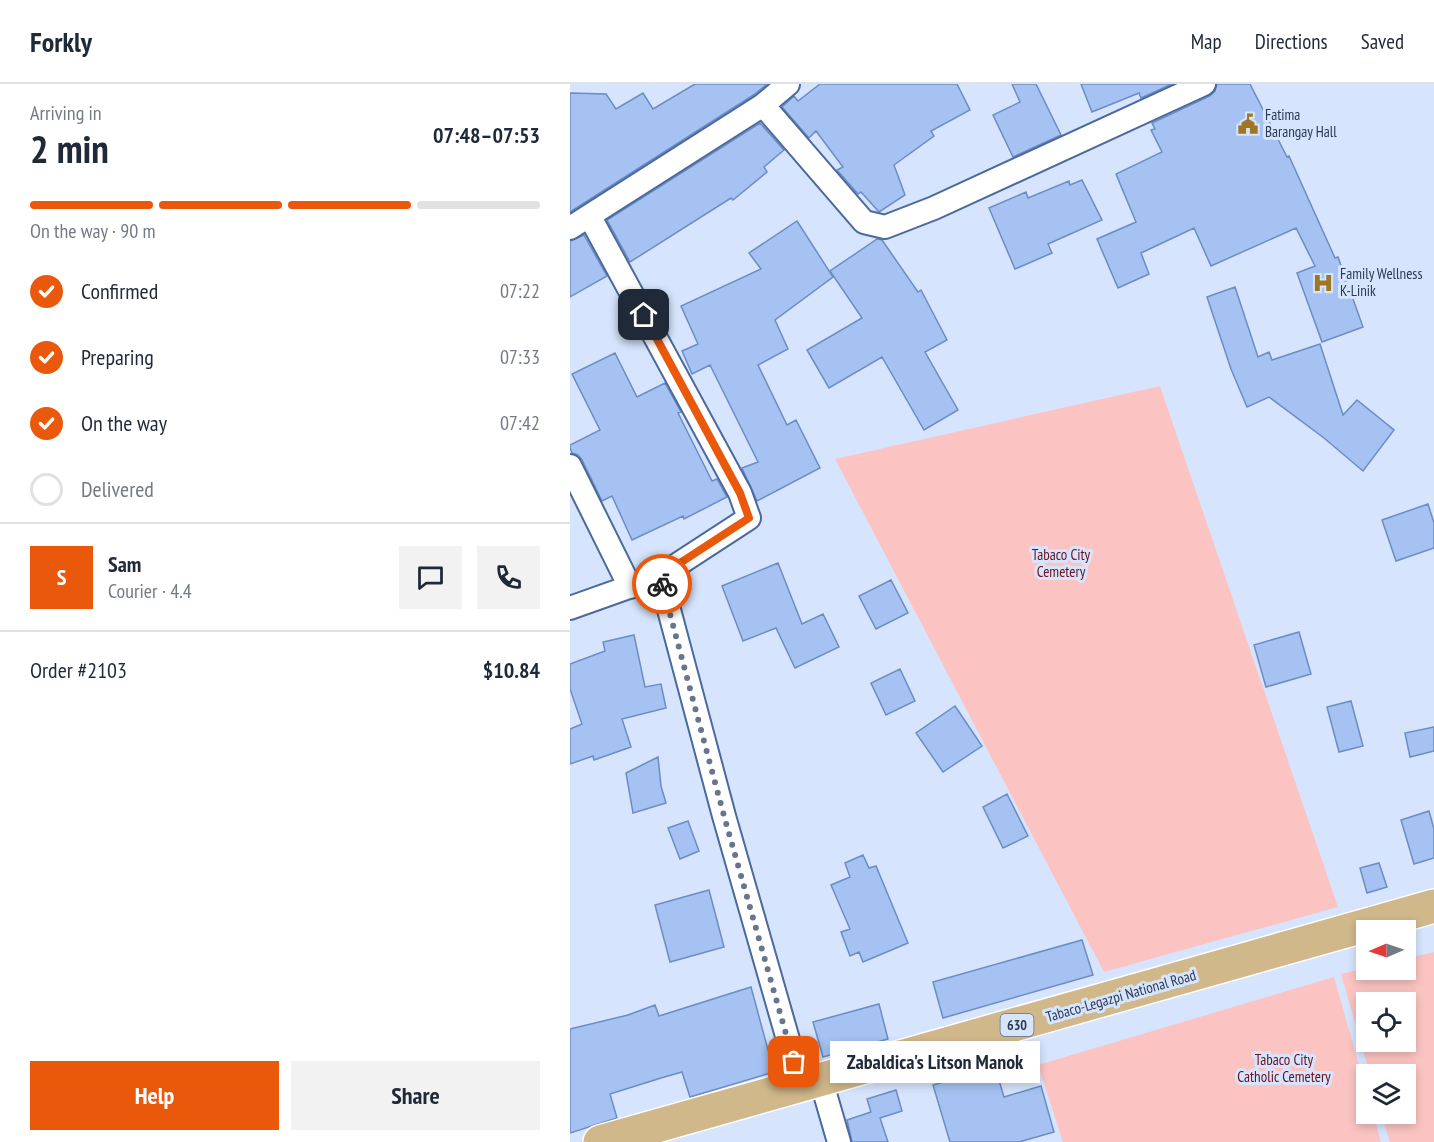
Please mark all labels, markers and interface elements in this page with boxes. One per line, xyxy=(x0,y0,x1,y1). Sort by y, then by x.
text: Forkly xyxy=(30,23,92,60)
text: Map xyxy=(1191,28,1222,55)
text: Directions xyxy=(1255,28,1328,55)
text: Saved xyxy=(1361,28,1404,55)
text: Arriving in xyxy=(30,100,102,126)
place label: Fatima Barangay Hall xyxy=(1265,105,1337,141)
public building icon: Fatima Barangay Hall xyxy=(1236,112,1260,136)
text: 07:48–07:53 xyxy=(433,121,540,149)
text: 2 min xyxy=(30,123,109,174)
text: On the way · 90 m xyxy=(30,218,156,244)
place label: Family Wellness K-Linik xyxy=(1340,264,1423,300)
hospital icon: Family Wellness K-Linik xyxy=(1311,271,1335,295)
icon: check xyxy=(30,275,63,308)
text: Confirmed xyxy=(81,277,158,305)
text: 07:22 xyxy=(500,278,540,304)
pin xyxy=(618,289,669,340)
icon: home xyxy=(627,298,660,331)
icon: check xyxy=(30,341,63,374)
text: Preparing xyxy=(81,343,154,371)
text: 07:33 xyxy=(500,344,540,370)
icon: check xyxy=(30,407,63,440)
text: On the way xyxy=(81,409,167,437)
text: 07:42 xyxy=(500,410,540,436)
text: Delivered xyxy=(81,475,154,503)
park label: Tabaco City Cemetery xyxy=(1032,545,1091,581)
button: chat xyxy=(399,546,462,609)
button: phone xyxy=(477,546,540,609)
text: Sam xyxy=(108,550,141,578)
courier xyxy=(632,554,692,614)
text: S xyxy=(57,563,66,591)
icon: bike xyxy=(646,568,679,601)
text: Courier · 4.4 xyxy=(108,578,192,604)
text: Order #2103 xyxy=(30,656,127,684)
text: $10.84 xyxy=(483,656,540,684)
north arrow xyxy=(1356,920,1416,980)
map controls xyxy=(1356,920,1416,1124)
street label: Tabaco-Legazpi National Road xyxy=(1044,965,1198,1026)
button: locate xyxy=(1356,992,1416,1052)
road number: 630 xyxy=(1000,1014,1034,1036)
pin xyxy=(768,1036,819,1087)
callout: Zabaldica's Litson Manok xyxy=(830,1041,1040,1083)
icon: bag xyxy=(777,1045,810,1078)
text: Zabaldica's Litson Manok xyxy=(847,1049,1023,1075)
park label: Tabaco City Catholic Cemetery xyxy=(1237,1050,1331,1086)
button: Help xyxy=(30,1061,279,1130)
button: Share xyxy=(291,1061,540,1130)
button: layers xyxy=(1356,1064,1416,1124)

